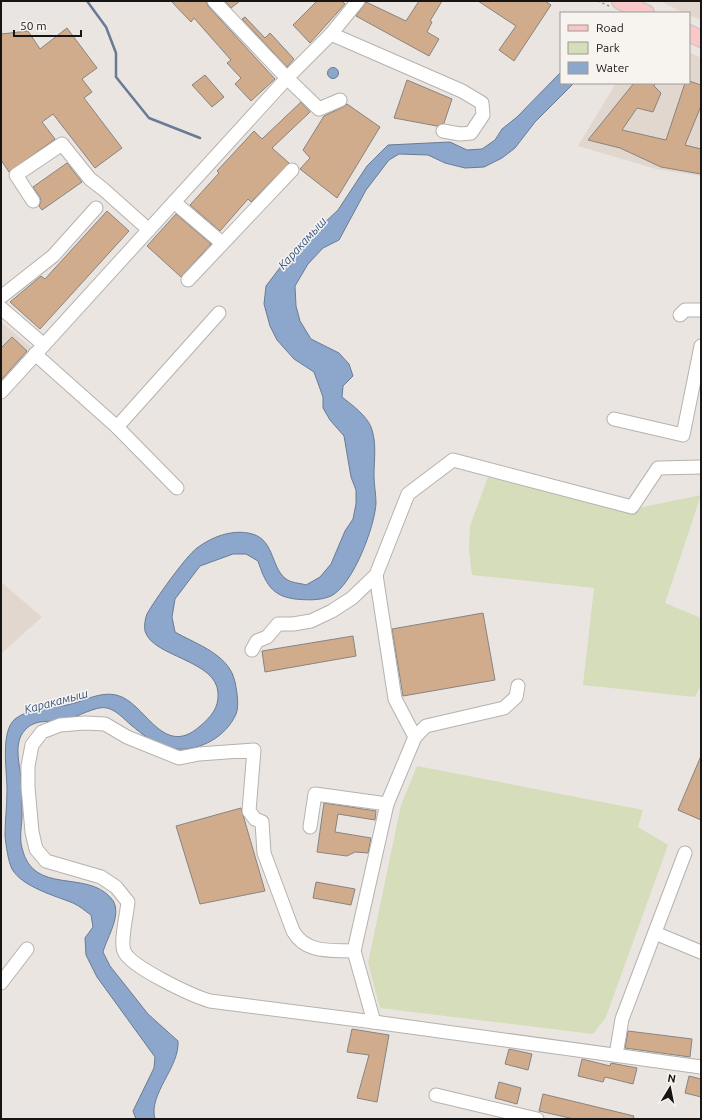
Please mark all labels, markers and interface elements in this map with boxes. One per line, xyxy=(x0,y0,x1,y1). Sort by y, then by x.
scale bar xyxy=(14,12,81,38)
legend xyxy=(560,12,690,84)
text: 50 m xyxy=(20,19,47,32)
text: Road xyxy=(596,21,624,34)
text: Park xyxy=(596,41,620,54)
text: Water xyxy=(596,61,629,74)
water label: Каракамыш xyxy=(275,214,329,272)
water label: Каракамыш xyxy=(23,686,89,716)
north arrow xyxy=(650,1068,690,1108)
text: N xyxy=(667,1072,677,1085)

